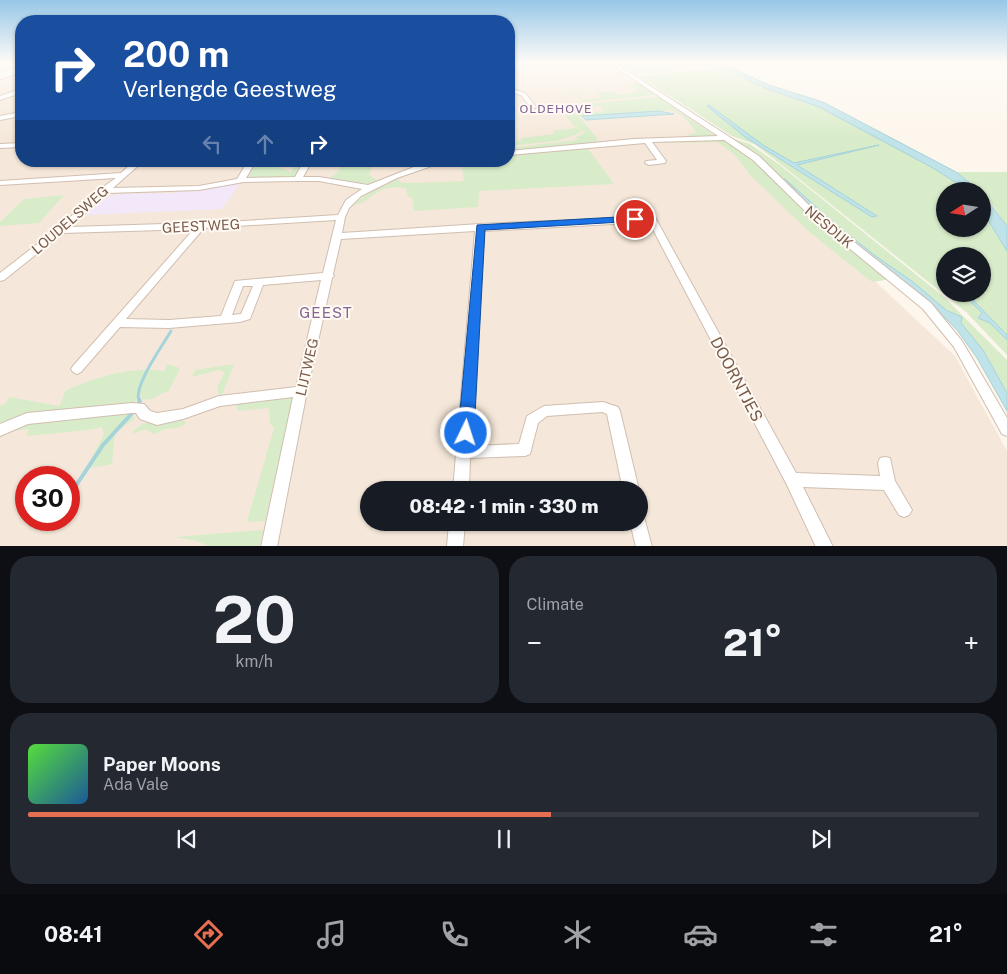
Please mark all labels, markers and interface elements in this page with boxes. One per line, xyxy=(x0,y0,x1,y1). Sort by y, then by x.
text: 200 m xyxy=(123,34,229,75)
icon: right xyxy=(40,35,105,100)
text: Verlengde Geestweg xyxy=(123,76,337,102)
district label: OLDEHOVE xyxy=(520,102,592,116)
icon: left xyxy=(198,130,226,158)
icon: ahead xyxy=(251,130,279,158)
icon: right xyxy=(304,130,332,158)
north arrow xyxy=(936,182,991,238)
map controls xyxy=(936,182,991,302)
street label: LOUDELSWEG xyxy=(29,183,111,257)
pin xyxy=(614,198,656,240)
street label: NESDIJK xyxy=(802,202,856,252)
icon: arrive xyxy=(621,205,649,233)
street label: GEESTWEG xyxy=(162,216,240,236)
button: layers xyxy=(936,247,991,302)
district label: GEEST xyxy=(299,304,353,321)
street label: DOORNTJES xyxy=(706,334,767,425)
street label: LIJTWEG xyxy=(293,337,321,397)
position arrow xyxy=(439,406,491,458)
speed limit sign: 30 xyxy=(15,466,80,531)
text: 08:42 · 1 min · 330 m xyxy=(409,495,599,517)
text: 20 xyxy=(213,581,296,658)
text: Climate xyxy=(527,595,584,614)
text: 21° xyxy=(723,620,783,665)
text: − xyxy=(527,626,542,659)
text: + xyxy=(963,626,979,659)
text: km/h xyxy=(235,652,273,671)
text: Paper Moons xyxy=(103,753,221,775)
text: Ada Vale xyxy=(103,775,168,794)
icon: previous xyxy=(173,825,201,853)
icon: pause xyxy=(490,825,518,853)
icon: next xyxy=(807,825,835,853)
icon: directions xyxy=(191,917,226,952)
icon: music xyxy=(314,917,349,952)
icon: phone xyxy=(437,917,472,952)
icon: climate xyxy=(560,917,595,952)
icon: car xyxy=(683,917,718,952)
icon: filters xyxy=(806,917,841,952)
text: 08:41 xyxy=(44,921,103,947)
text: 21° xyxy=(929,921,963,947)

